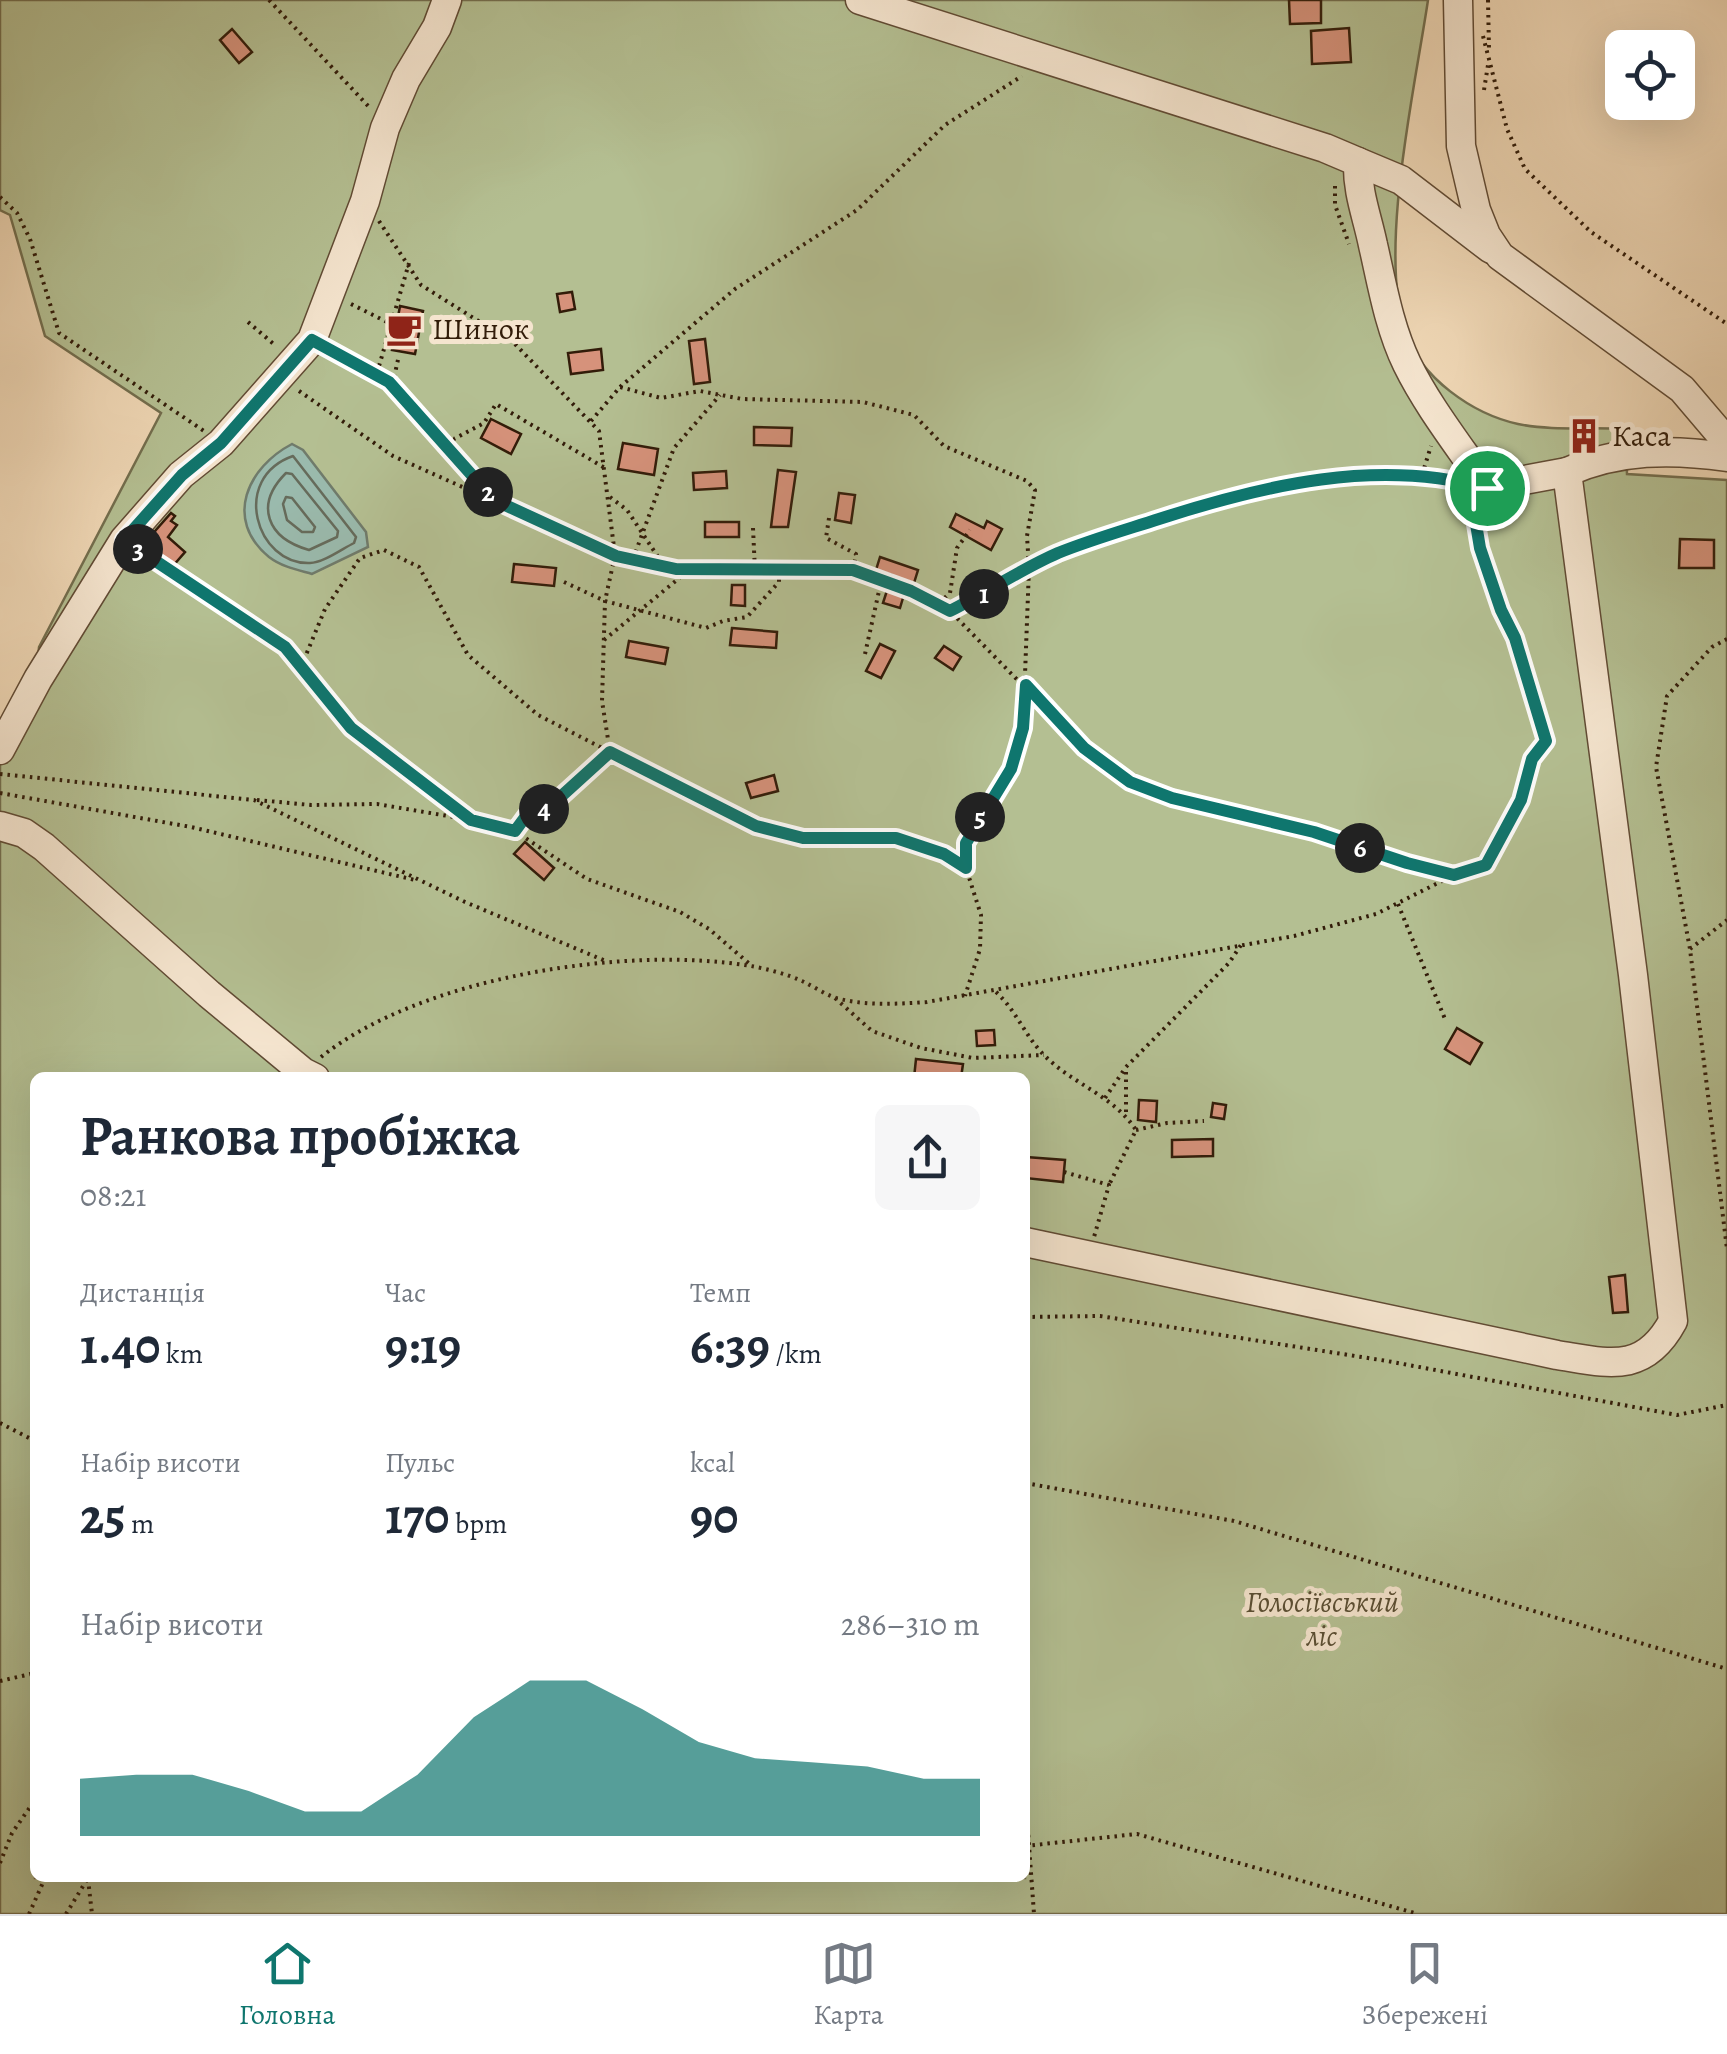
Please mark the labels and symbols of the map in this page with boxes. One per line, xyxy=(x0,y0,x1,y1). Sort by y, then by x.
place label: Шинок xyxy=(432,309,529,349)
cafe icon: Шинок xyxy=(385,310,423,348)
place label: Каса xyxy=(1612,416,1671,456)
building icon: Каса xyxy=(1565,417,1603,455)
pin xyxy=(1445,446,1530,531)
pin: 2 xyxy=(463,467,513,517)
pin: 3 xyxy=(113,524,163,574)
pin: 1 xyxy=(959,569,1009,619)
pin: 4 xyxy=(519,784,569,834)
pin: 5 xyxy=(955,792,1005,842)
pin: 6 xyxy=(1335,823,1385,873)
park label: Голосіївський ліс xyxy=(1245,1582,1399,1656)

